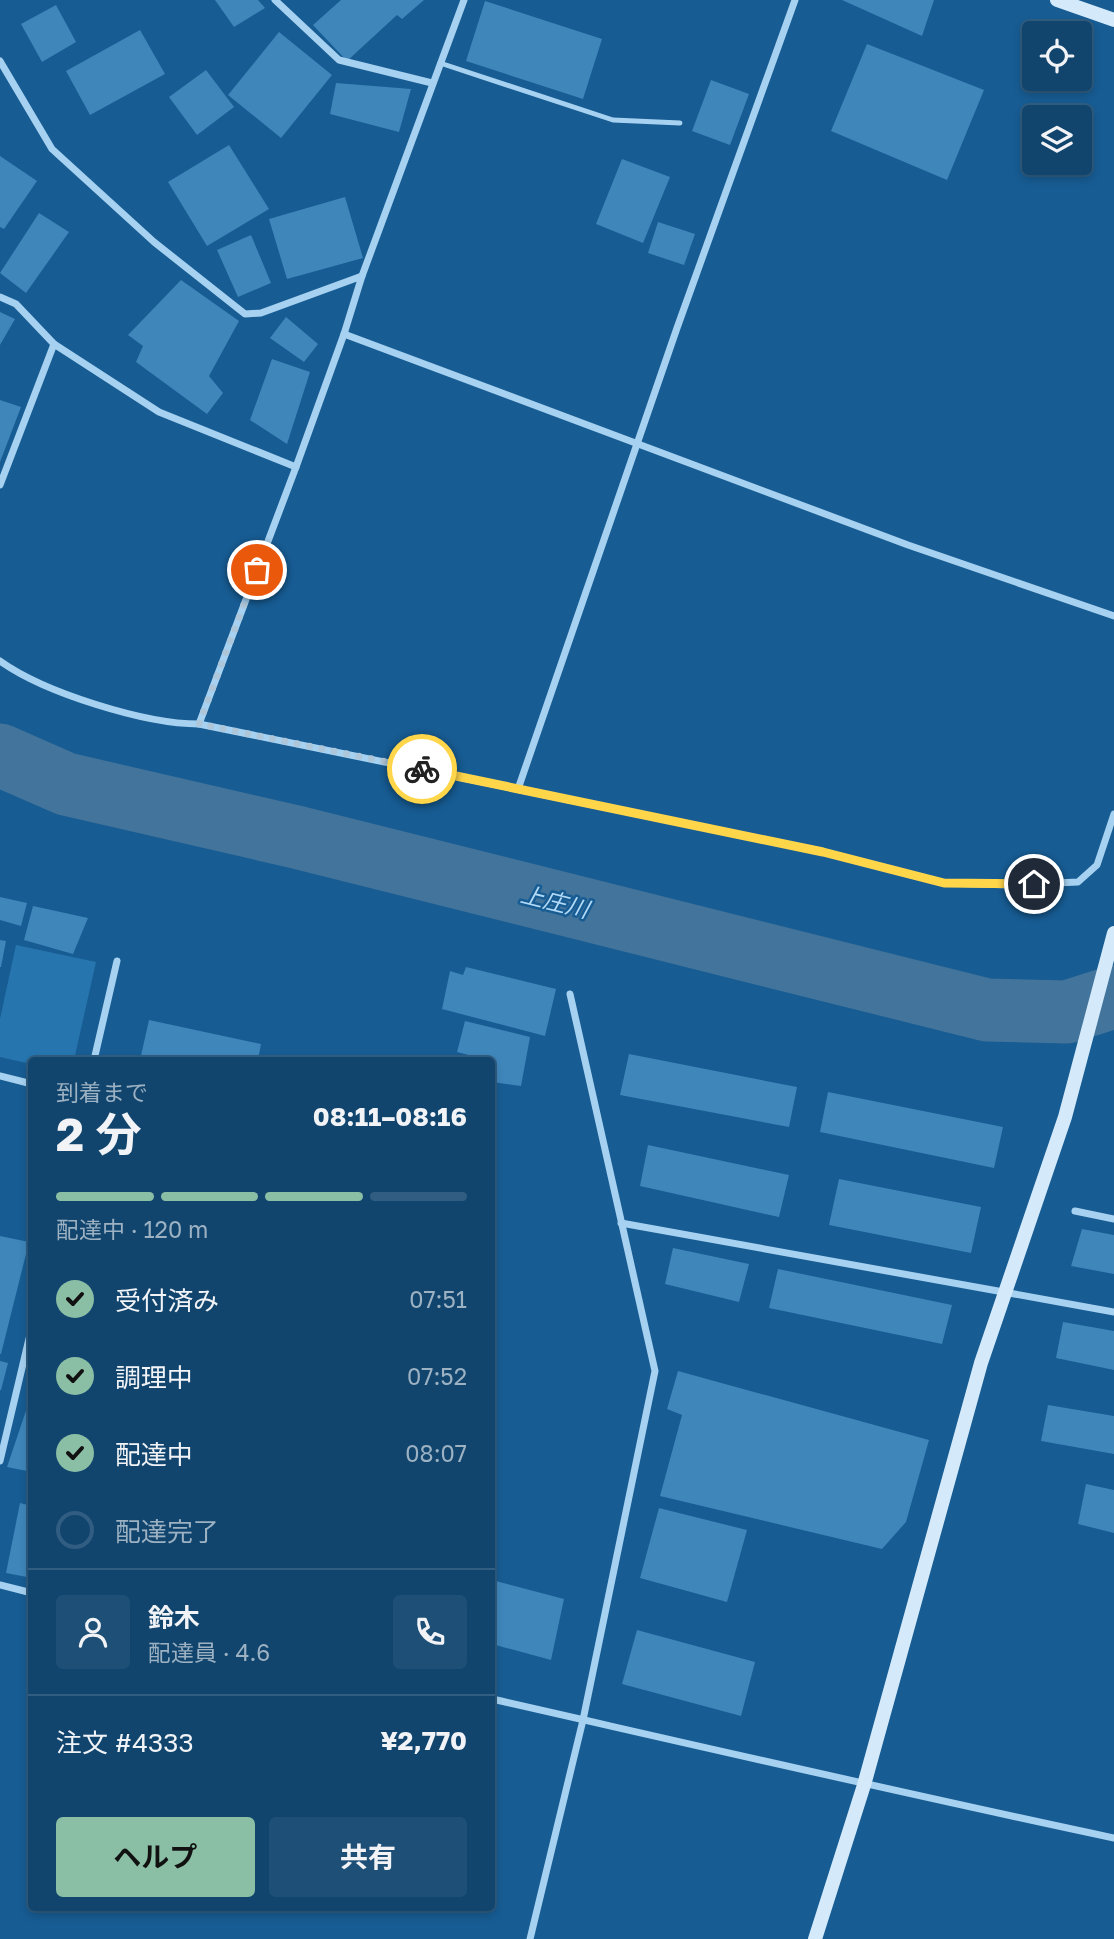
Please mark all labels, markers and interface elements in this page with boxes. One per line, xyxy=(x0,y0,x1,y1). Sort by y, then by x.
map controls xyxy=(1022,21,1092,175)
button: locate xyxy=(1022,21,1092,91)
button: layers xyxy=(1022,105,1092,175)
pin xyxy=(227,540,287,600)
icon: bag xyxy=(238,551,276,589)
courier xyxy=(387,734,457,804)
icon: bike xyxy=(403,750,441,788)
pin xyxy=(1004,854,1064,914)
icon: home xyxy=(1015,865,1053,903)
water label: 上庄川 xyxy=(518,879,595,924)
text: 到着まで xyxy=(56,1078,148,1106)
text: 08:11–08:16 xyxy=(313,1101,467,1132)
text: 2 分 xyxy=(56,1106,142,1161)
text: 配達中 · 120 m xyxy=(56,1215,208,1243)
icon: check xyxy=(56,1280,94,1318)
text: 受付済み xyxy=(115,1285,219,1316)
text: 07:51 xyxy=(409,1285,467,1313)
icon: check xyxy=(56,1357,94,1395)
text: 調理中 xyxy=(115,1362,193,1393)
text: 07:52 xyxy=(407,1362,467,1390)
icon: check xyxy=(56,1434,94,1472)
text: 配達中 xyxy=(115,1439,193,1470)
text: 08:07 xyxy=(405,1439,467,1467)
text: 配達完了 xyxy=(115,1516,219,1547)
button: person xyxy=(56,1595,130,1669)
button: phone xyxy=(393,1595,467,1669)
text: 鈴木 xyxy=(148,1602,200,1633)
text: 配達員 · 4.6 xyxy=(148,1638,270,1666)
text: ¥2,770 xyxy=(380,1725,467,1756)
text: 注文 #4333 xyxy=(56,1727,194,1758)
button: ヘルプ xyxy=(56,1817,255,1897)
button: 共有 xyxy=(269,1817,467,1897)

